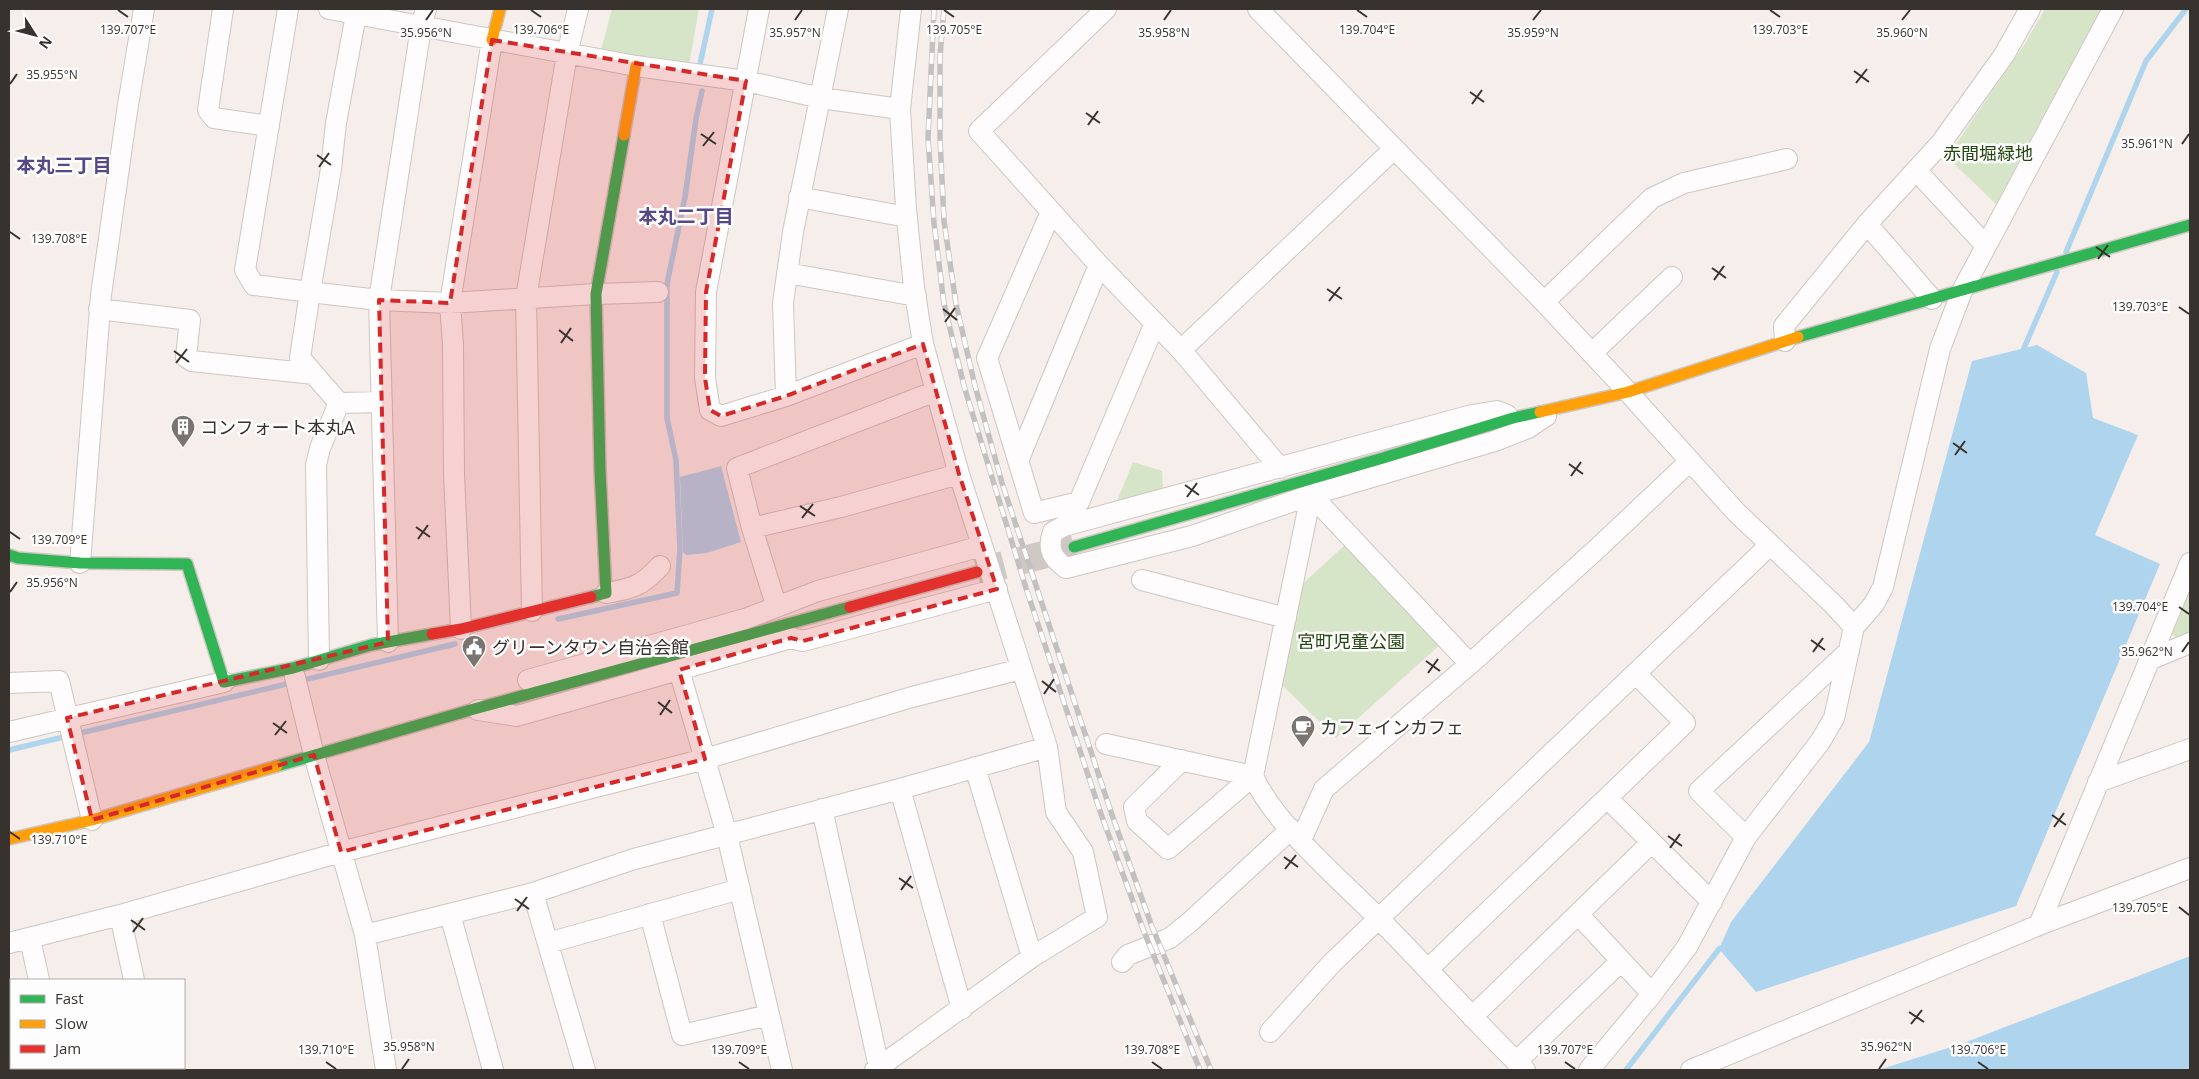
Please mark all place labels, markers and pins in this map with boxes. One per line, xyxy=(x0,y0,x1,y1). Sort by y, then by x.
building icon: コンフォート本丸A xyxy=(170,414,196,448)
place label: コンフォート本丸A xyxy=(200,415,355,439)
public building icon: グリーンタウン自治会館 xyxy=(461,634,487,668)
place label: グリーンタウン自治会館 xyxy=(492,635,689,659)
cafe icon: カフェインカフェ xyxy=(1290,714,1316,748)
place label: カフェインカフェ xyxy=(1320,715,1464,739)

